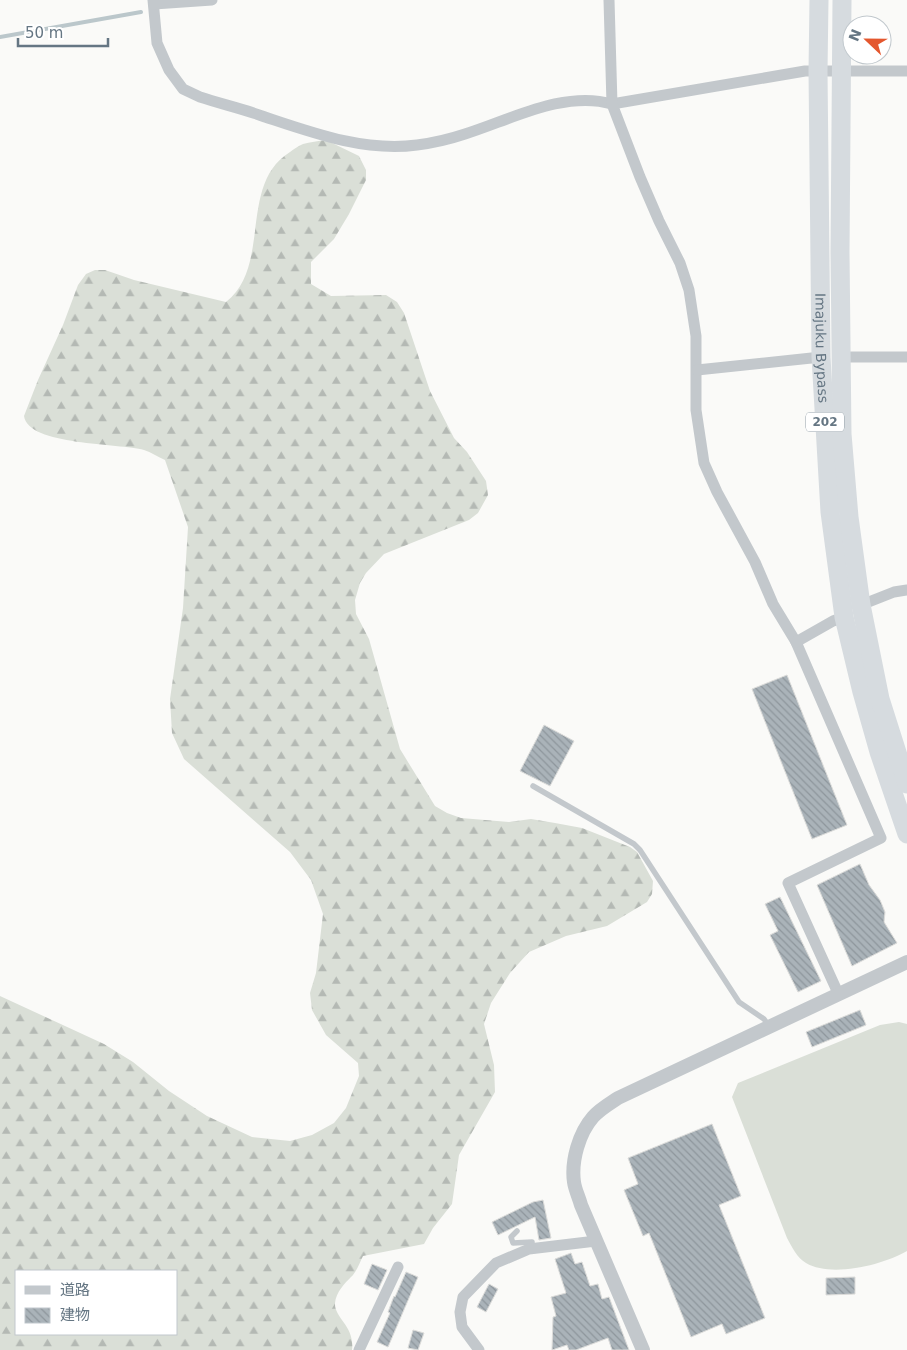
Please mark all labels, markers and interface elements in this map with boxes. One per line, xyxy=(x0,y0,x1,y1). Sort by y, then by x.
scale bar xyxy=(18,15,108,47)
north arrow xyxy=(842,15,892,65)
text: 50 m xyxy=(25,24,63,42)
text: N xyxy=(845,27,865,44)
street label: Imajuku Bypass xyxy=(812,293,832,403)
road number: 202 xyxy=(806,412,844,432)
legend xyxy=(15,1270,178,1335)
text: 道路 xyxy=(60,1281,90,1299)
text: 建物 xyxy=(60,1306,90,1324)

